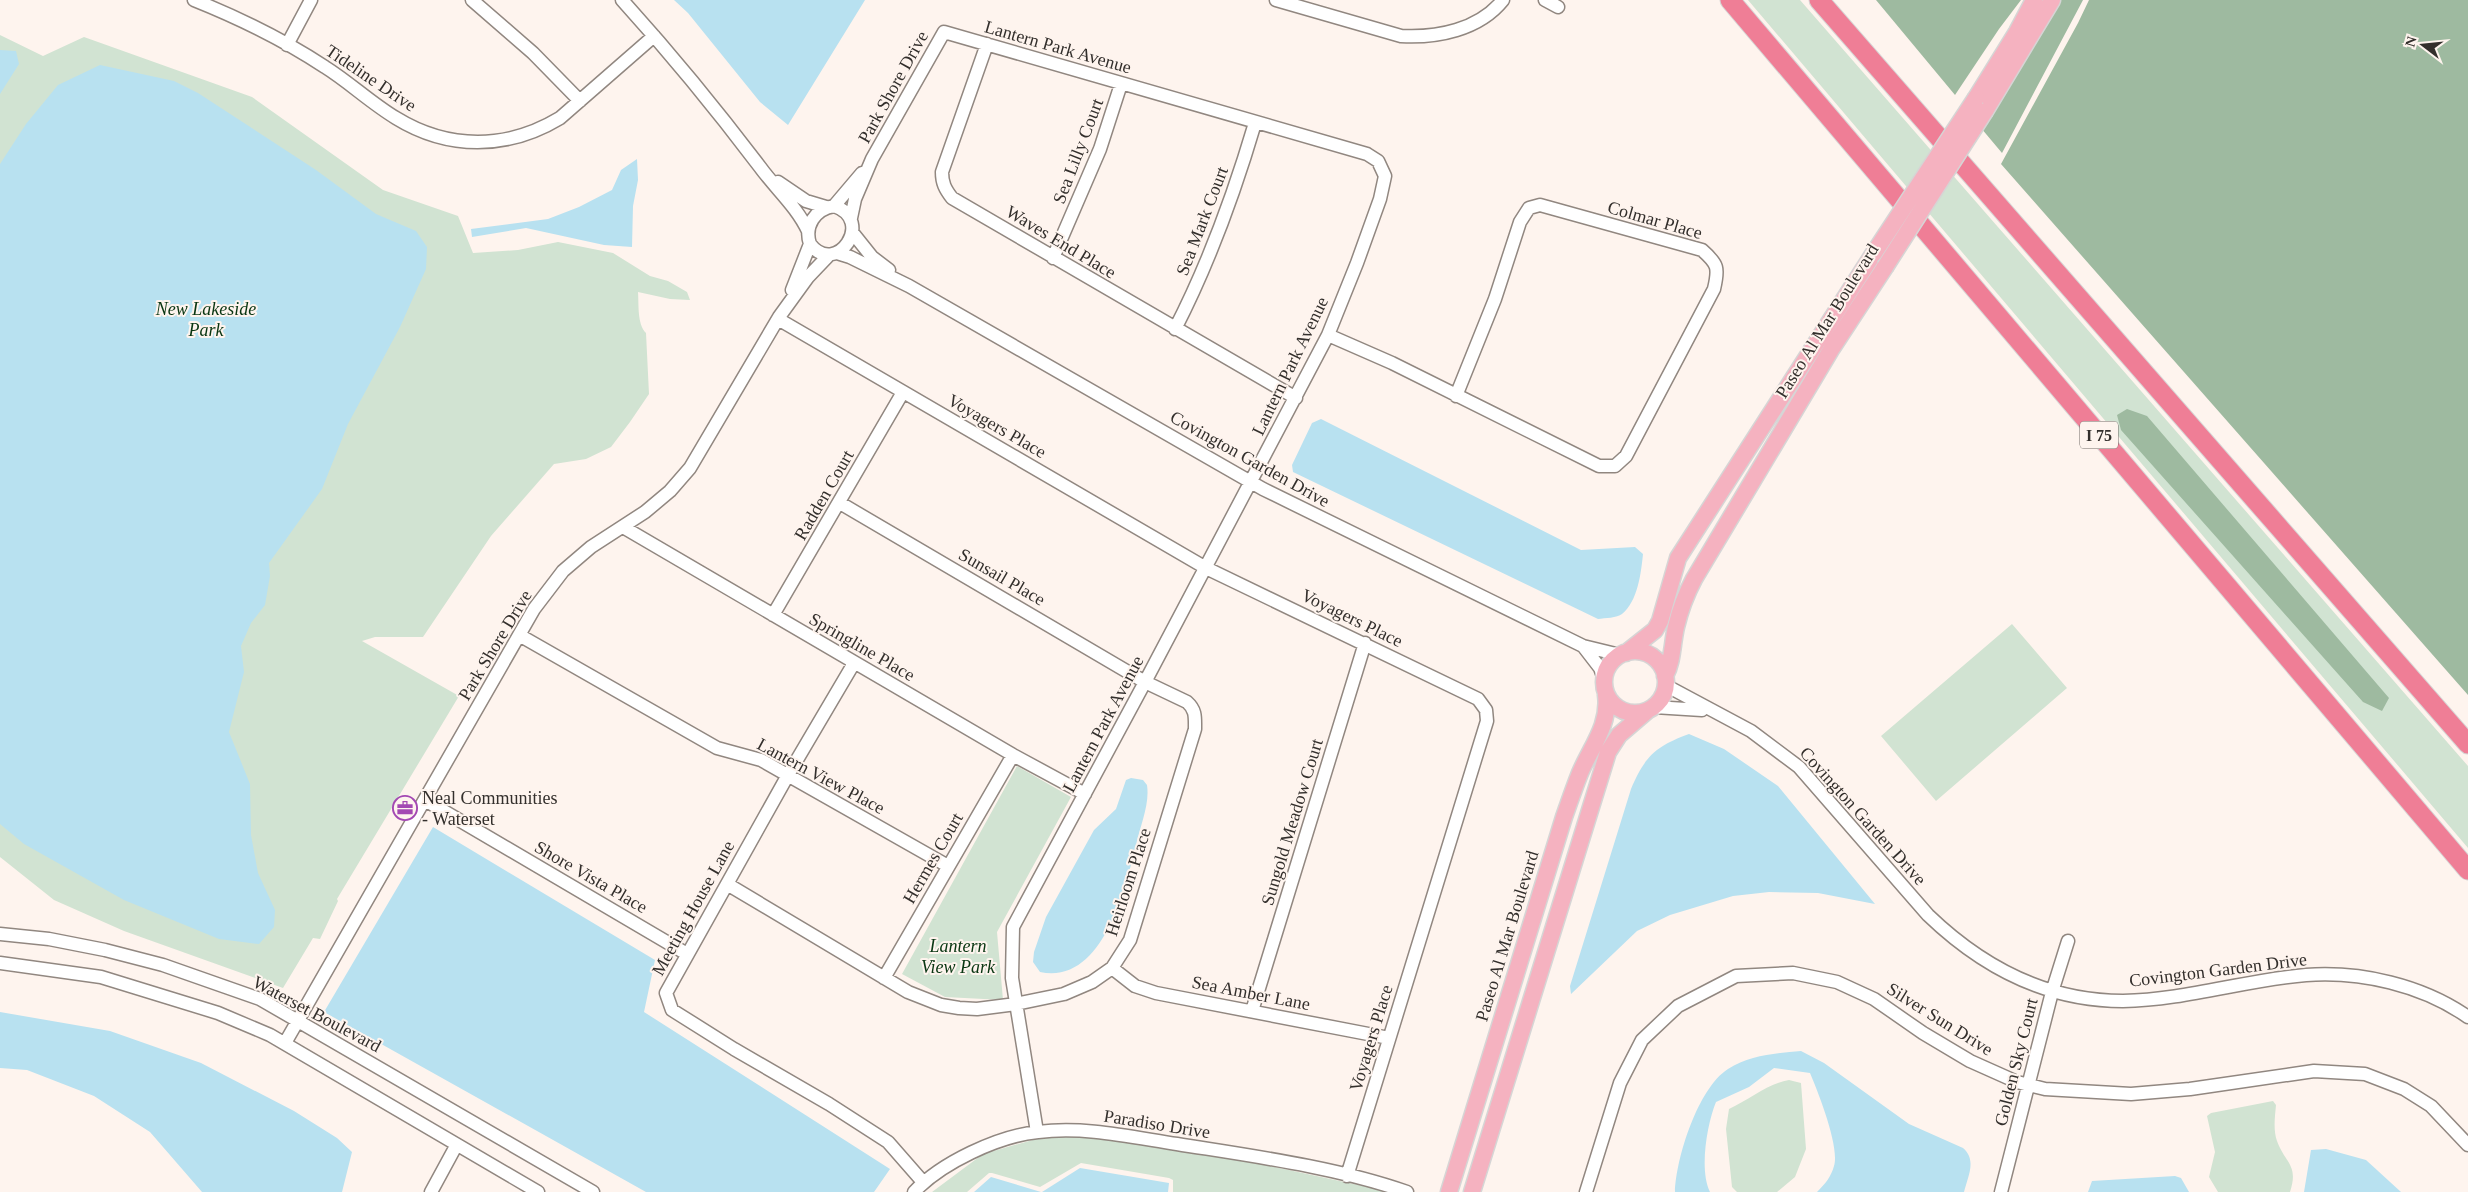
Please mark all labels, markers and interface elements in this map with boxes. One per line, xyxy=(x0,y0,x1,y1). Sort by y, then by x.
street label: Lantern Park Avenue xyxy=(982,16,1134,78)
north arrow xyxy=(2398,20,2448,70)
street label: Park Shore Drive xyxy=(854,27,932,147)
text: N xyxy=(2402,35,2420,48)
street label: Tideline Drive xyxy=(322,40,420,116)
street label: Sea Lilly Court xyxy=(1049,96,1107,206)
street label: Sea Mark Court xyxy=(1172,164,1232,278)
street label: Colmar Place xyxy=(1605,197,1705,243)
street label: Waves End Place xyxy=(1002,201,1120,283)
street label: Paseo Al Mar Boulevard xyxy=(1771,240,1883,402)
street label: Lantern Park Avenue xyxy=(1248,293,1332,439)
park label: New Lakeside Park xyxy=(155,299,256,340)
street label: Voyagers Place xyxy=(944,390,1050,462)
street label: Covington Garden Drive xyxy=(1167,407,1333,511)
road number: I 75 xyxy=(2080,422,2118,448)
street label: Radden Court xyxy=(790,446,858,544)
street label: Sunsail Place xyxy=(955,544,1049,610)
street label: Voyagers Place xyxy=(1298,585,1406,651)
street label: Park Shore Drive xyxy=(454,586,536,704)
street label: Springline Place xyxy=(806,609,918,685)
street label: Lantern Park Avenue xyxy=(1059,652,1147,796)
street label: Lantern View Place xyxy=(754,734,888,818)
street label: Sungold Meadow Court xyxy=(1257,736,1327,908)
street label: Covington Garden Drive xyxy=(1796,743,1930,889)
place label: Neal Communities - Waterset xyxy=(422,788,557,829)
office icon: Neal Communities - Waterset xyxy=(392,795,418,821)
street label: Hermes Court xyxy=(899,809,967,907)
street label: Heirloom Place xyxy=(1101,825,1155,939)
street label: Shore Vista Place xyxy=(531,837,651,917)
street label: Meeting House Lane xyxy=(648,837,738,979)
street label: Paseo Al Mar Boulevard xyxy=(1471,848,1543,1024)
park label: Lantern View Park xyxy=(921,936,996,977)
street label: Covington Garden Drive xyxy=(2128,949,2308,991)
street label: Waterset Boulevard xyxy=(250,972,384,1056)
street label: Sea Amber Lane xyxy=(1190,972,1312,1014)
street label: Silver Sun Drive xyxy=(1883,978,1997,1060)
street label: Voyagers Place xyxy=(1345,982,1397,1094)
street label: Golden Sky Court xyxy=(1990,996,2042,1128)
street label: Paradiso Drive xyxy=(1102,1106,1212,1142)

